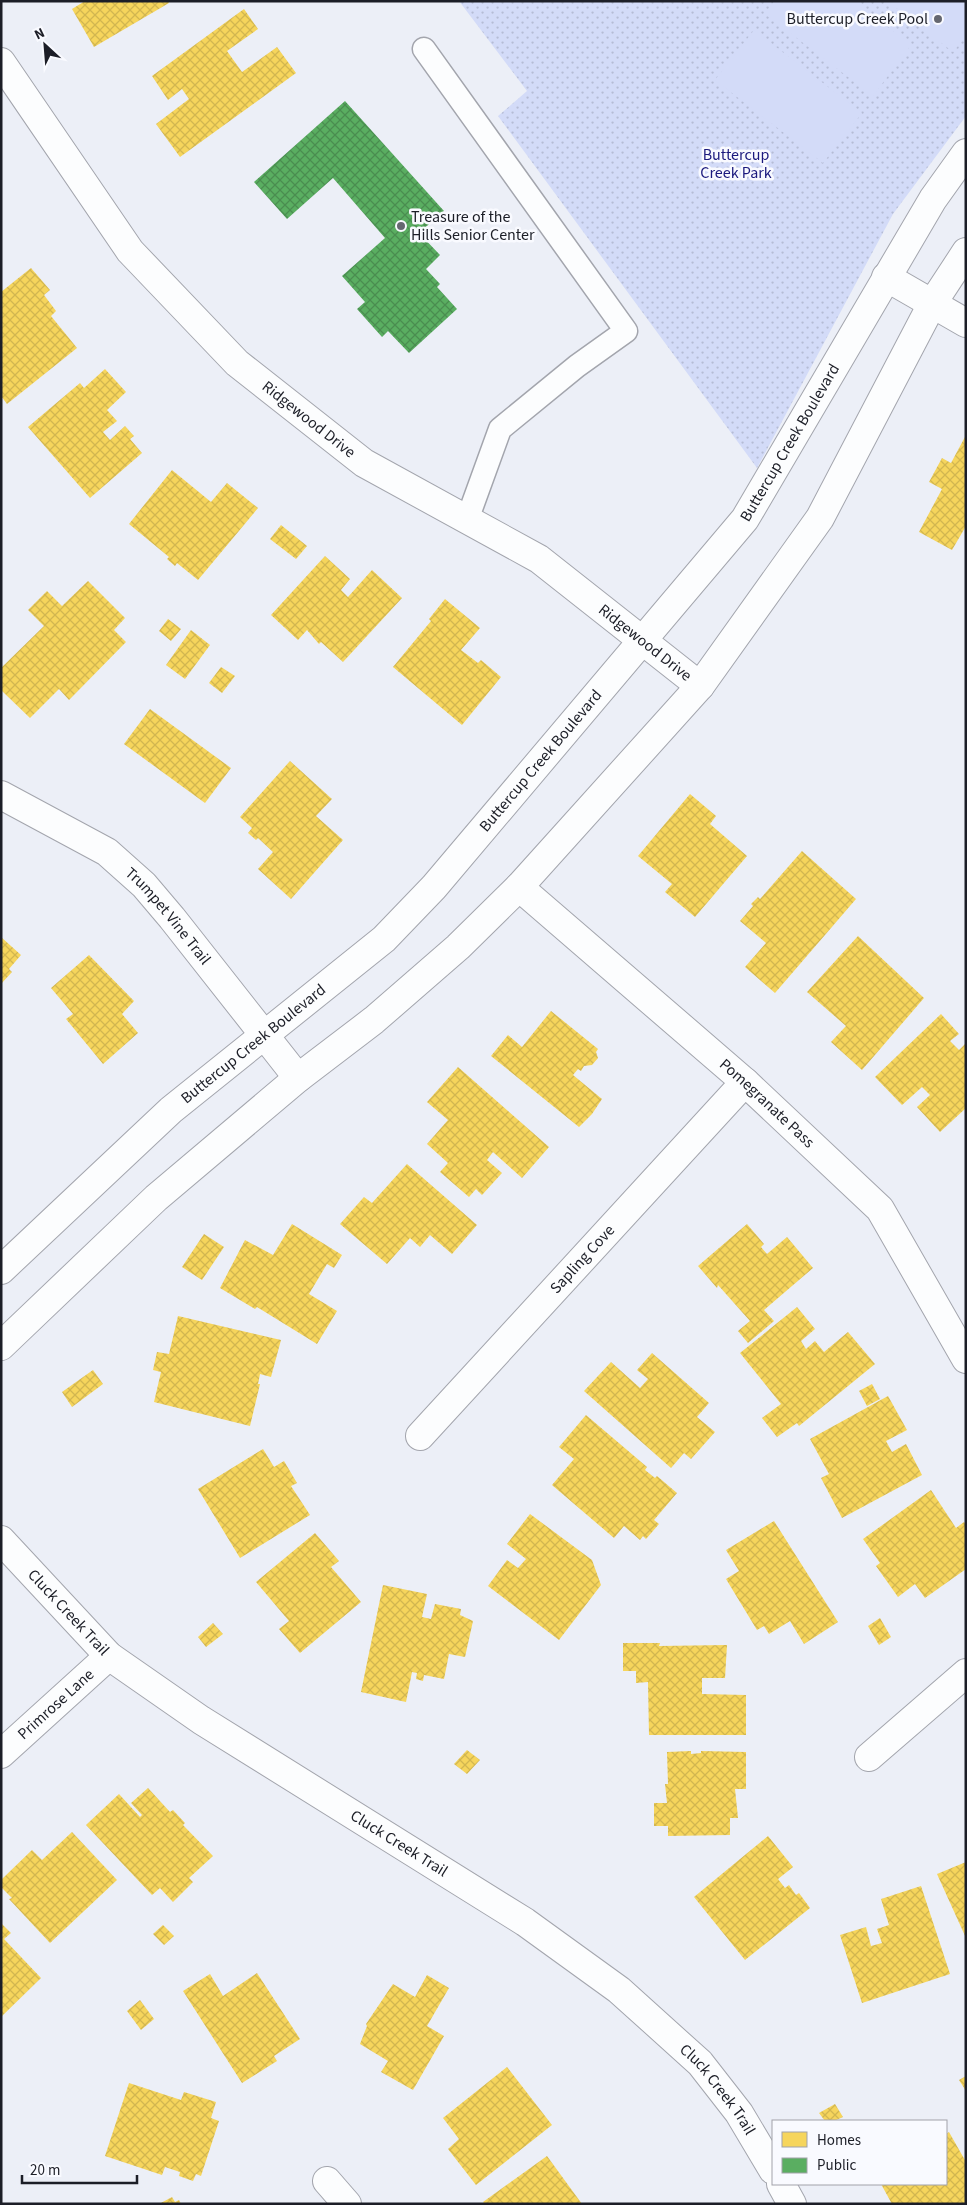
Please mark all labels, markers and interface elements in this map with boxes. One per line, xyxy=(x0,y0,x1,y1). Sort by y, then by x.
place label: Buttercup Creek Pool xyxy=(787,8,928,30)
marker: Buttercup Creek Pool xyxy=(932,13,944,25)
north arrow xyxy=(20,20,70,70)
text: N xyxy=(31,23,48,45)
park label: Buttercup Creek Park xyxy=(700,144,772,184)
place label: Treasure of the Hills Senior Center xyxy=(411,206,535,246)
marker: Treasure of the Hills Senior Center xyxy=(395,220,407,232)
street label: Buttercup Creek Boulevard xyxy=(735,360,845,526)
street label: Ridgewood Drive xyxy=(257,376,360,463)
street label: Ridgewood Drive xyxy=(594,599,696,686)
street label: Buttercup Creek Boulevard xyxy=(474,685,607,837)
street label: Trumpet Vine Trail xyxy=(120,862,216,969)
street label: Buttercup Creek Boulevard xyxy=(176,979,330,1109)
street label: Pomegranate Pass xyxy=(714,1054,820,1153)
street label: Sapling Cove xyxy=(545,1220,620,1299)
street label: Cluck Creek Trail xyxy=(23,1564,114,1661)
street label: Primrose Lane xyxy=(13,1664,99,1745)
street label: Cluck Creek Trail xyxy=(346,1805,452,1882)
street label: Cluck Creek Trail xyxy=(675,2039,761,2139)
legend xyxy=(772,2120,947,2185)
text: Homes xyxy=(817,2130,861,2151)
scale bar xyxy=(22,2152,138,2184)
text: Public xyxy=(817,2155,856,2176)
text: 20 m xyxy=(30,2160,60,2181)

